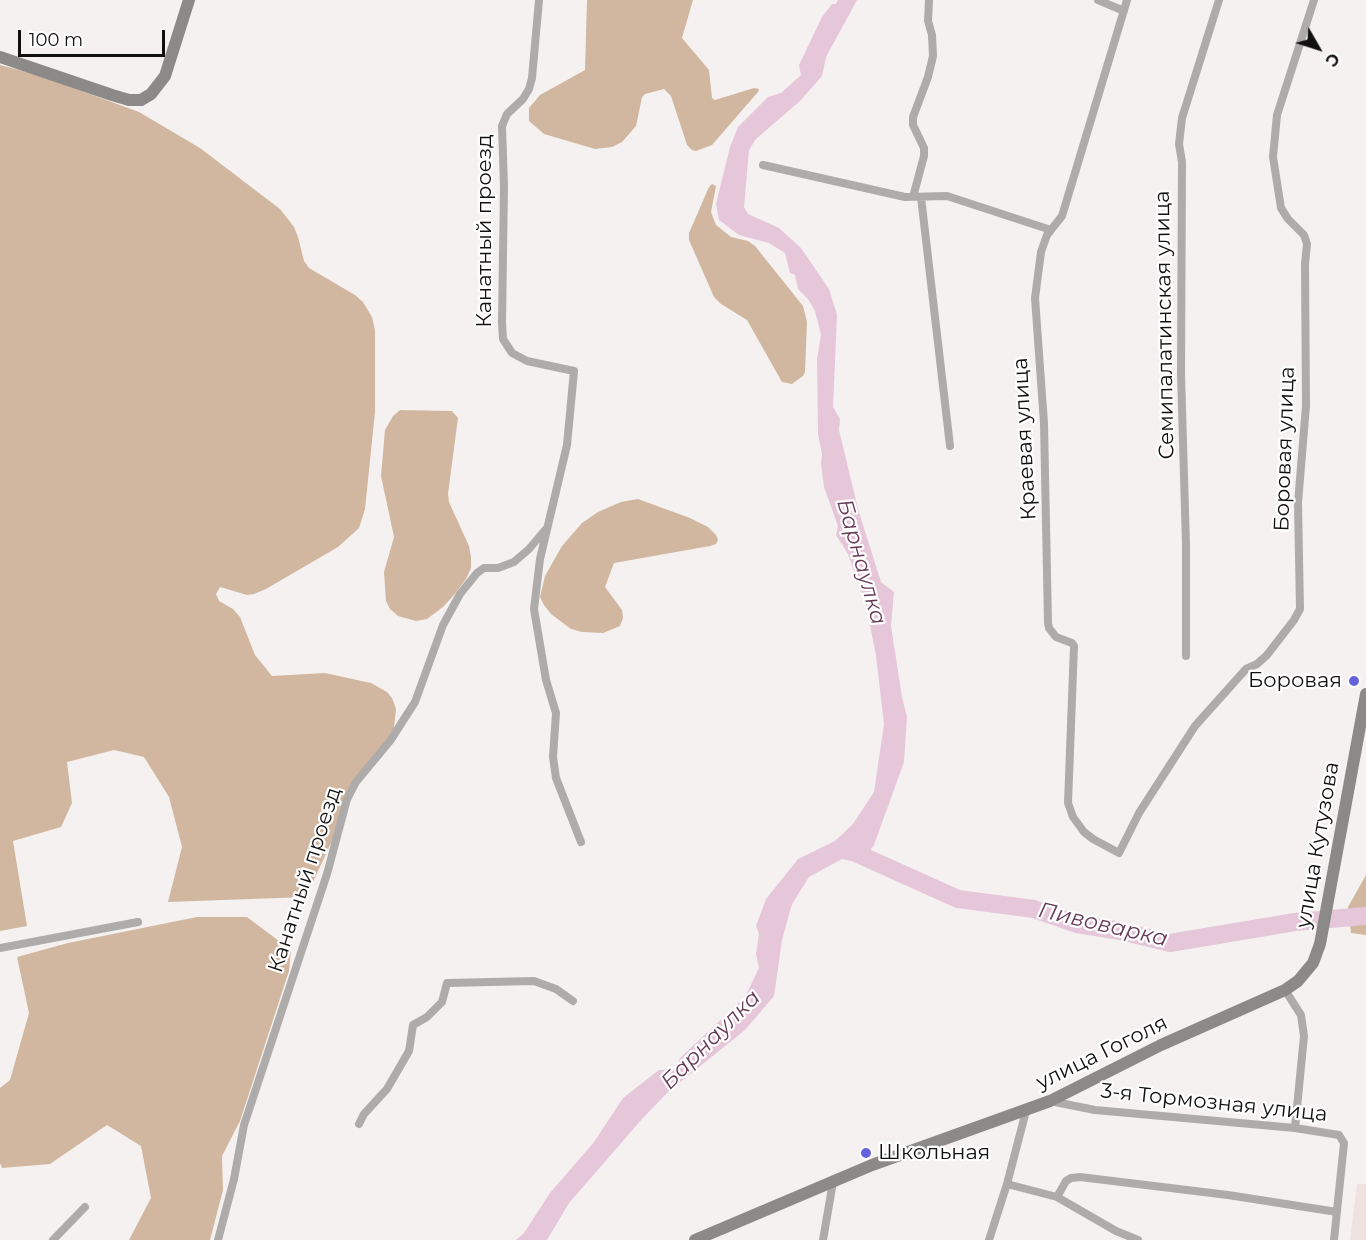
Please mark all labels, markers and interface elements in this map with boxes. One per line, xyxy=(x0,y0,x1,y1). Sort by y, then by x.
scale bar xyxy=(21,18,168,56)
north arrow xyxy=(1288,18,1348,78)
text: 100 m xyxy=(29,29,83,51)
text: С xyxy=(1321,49,1343,70)
street label: Канатный проезд xyxy=(472,134,498,328)
street label: Семипалатинская улица xyxy=(1150,190,1180,460)
street label: Краевая улица xyxy=(1008,357,1042,521)
street label: Боровая улица xyxy=(1270,366,1300,532)
water label: Барнаулка xyxy=(830,496,892,628)
place label: Боровая xyxy=(1248,668,1342,694)
marker: Боровая xyxy=(1347,674,1361,688)
street label: улица Кутузова xyxy=(1291,760,1345,930)
street label: Канатный проезд xyxy=(263,784,347,976)
water label: Пивоварка xyxy=(1036,897,1170,953)
water label: Барнаулка xyxy=(656,985,766,1095)
street label: улица Гоголя xyxy=(1032,1010,1172,1096)
street label: 3-я Тормозная улица xyxy=(1099,1079,1329,1127)
place label: Школьная xyxy=(878,1140,990,1166)
marker: Школьная xyxy=(859,1146,873,1160)

